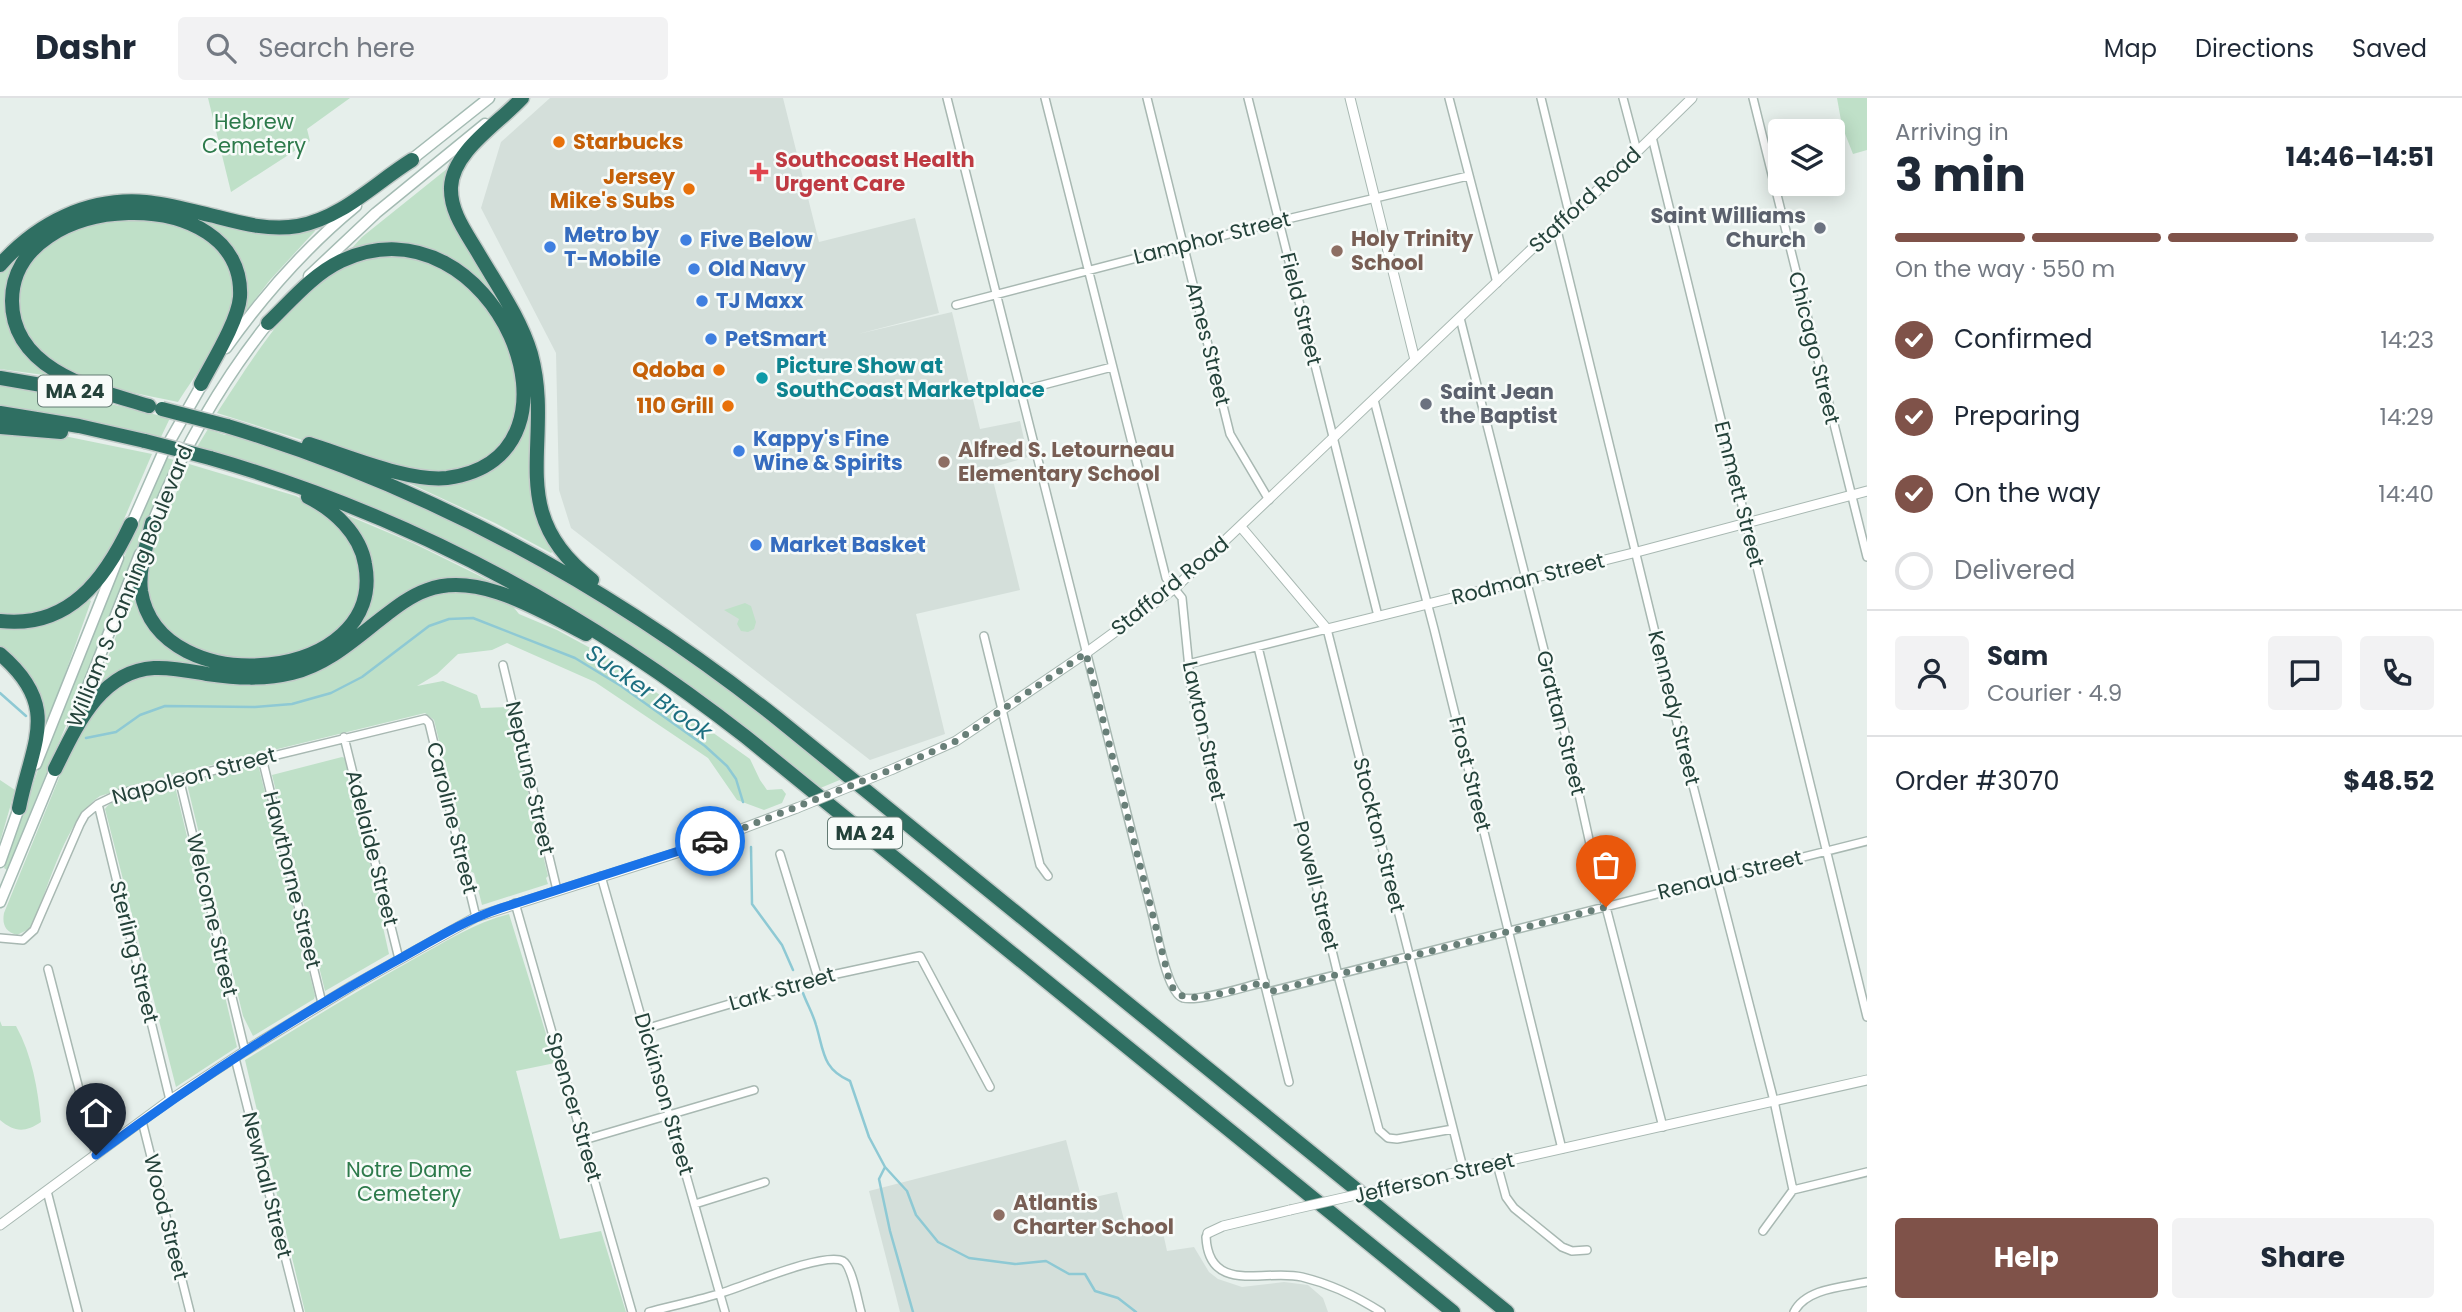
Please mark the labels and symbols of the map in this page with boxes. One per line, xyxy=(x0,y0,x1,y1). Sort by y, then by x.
park label: Hebrew Cemetery xyxy=(202,107,306,160)
place label: Starbucks xyxy=(573,127,684,156)
marker: Starbucks xyxy=(551,134,567,150)
street label: Stafford Road xyxy=(1522,140,1647,259)
place label: Southcoast Health Urgent Care xyxy=(775,145,975,198)
place label: Jersey Mike's Subs xyxy=(550,162,676,215)
marker: Southcoast Health Urgent Care xyxy=(749,162,769,182)
marker: Jersey Mike's Subs xyxy=(681,181,697,197)
place label: Saint Williams Church xyxy=(1650,201,1806,254)
street label: Lamphor Street xyxy=(1130,204,1293,271)
place label: Metro by T-Mobile xyxy=(564,220,661,273)
marker: Saint Williams Church xyxy=(1812,220,1828,236)
place label: Holy Trinity School xyxy=(1351,224,1474,277)
place label: Five Below xyxy=(700,225,814,254)
marker: Five Below xyxy=(678,232,694,248)
marker: Metro by T-Mobile xyxy=(542,239,558,255)
marker: Holy Trinity School xyxy=(1329,243,1345,259)
street label: Field Street xyxy=(1273,249,1329,368)
place label: Old Navy xyxy=(708,254,807,283)
marker: Old Navy xyxy=(686,261,702,277)
street label: Chicago Street xyxy=(1781,268,1847,427)
street label: Ames Street xyxy=(1179,279,1238,409)
place label: TJ Maxx xyxy=(716,286,804,315)
marker: TJ Maxx xyxy=(694,293,710,309)
place label: PetSmart xyxy=(725,324,827,353)
marker: PetSmart xyxy=(703,331,719,347)
place label: Picture Show at SouthCoast Marketplace xyxy=(776,351,1045,404)
place label: Qdoba xyxy=(632,355,705,384)
marker: Qdoba xyxy=(711,362,727,378)
marker: Picture Show at SouthCoast Marketplace xyxy=(754,370,770,386)
road number: MA 24 xyxy=(38,376,112,406)
place label: Saint Jean the Baptist xyxy=(1440,377,1557,430)
place label: 110 Grill xyxy=(636,391,714,420)
marker: Saint Jean the Baptist xyxy=(1418,396,1434,412)
marker: 110 Grill xyxy=(720,398,736,414)
street label: Emmett Street xyxy=(1707,418,1772,570)
place label: Kappy's Fine Wine & Spirits xyxy=(753,424,903,477)
place label: Alfred S. Letourneau Elementary School xyxy=(958,435,1175,488)
street label: William S Canning Boulevard xyxy=(59,440,200,731)
marker: Kappy's Fine Wine & Spirits xyxy=(731,443,747,459)
marker: Alfred S. Letourneau Elementary School xyxy=(936,454,952,470)
street label: Stafford Road xyxy=(1105,529,1235,642)
place label: Market Basket xyxy=(770,530,926,559)
marker: Market Basket xyxy=(748,537,764,553)
street label: Rodman Street xyxy=(1448,545,1607,612)
street label: Kennedy Street xyxy=(1641,627,1708,788)
water label: Sucker Brook xyxy=(579,637,720,748)
street label: Grattan Street xyxy=(1529,647,1594,798)
street label: Lawton Street xyxy=(1176,658,1233,803)
street label: Neptune Street xyxy=(499,698,562,857)
street label: Frost Street xyxy=(1442,713,1499,834)
street label: Caroline Street xyxy=(420,739,485,897)
street label: Napoleon Street xyxy=(109,740,279,811)
street label: Stockton Street xyxy=(1346,754,1413,915)
street label: Adelaide Street xyxy=(339,767,406,929)
street label: Hawthorne Street xyxy=(256,788,329,972)
courier xyxy=(675,806,745,876)
road number: MA 24 xyxy=(828,818,902,848)
street label: Powell Street xyxy=(1286,818,1347,954)
street label: Welcome Street xyxy=(180,830,245,999)
pin xyxy=(1576,835,1636,907)
street label: Renaud Street xyxy=(1654,843,1805,907)
street label: Sterling Street xyxy=(103,878,166,1026)
street label: Lark Street xyxy=(725,960,838,1017)
street label: Dickinson Street xyxy=(628,1010,701,1178)
street label: Spencer Street xyxy=(539,1029,610,1185)
pin xyxy=(66,1083,126,1155)
street label: Newhall Street xyxy=(235,1109,300,1261)
street label: Jefferson Street xyxy=(1351,1145,1517,1210)
street label: Wood Street xyxy=(137,1151,196,1283)
park label: Notre Dame Cemetery xyxy=(346,1155,472,1208)
place label: Atlantis Charter School xyxy=(1013,1188,1174,1241)
marker: Atlantis Charter School xyxy=(991,1207,1007,1223)

